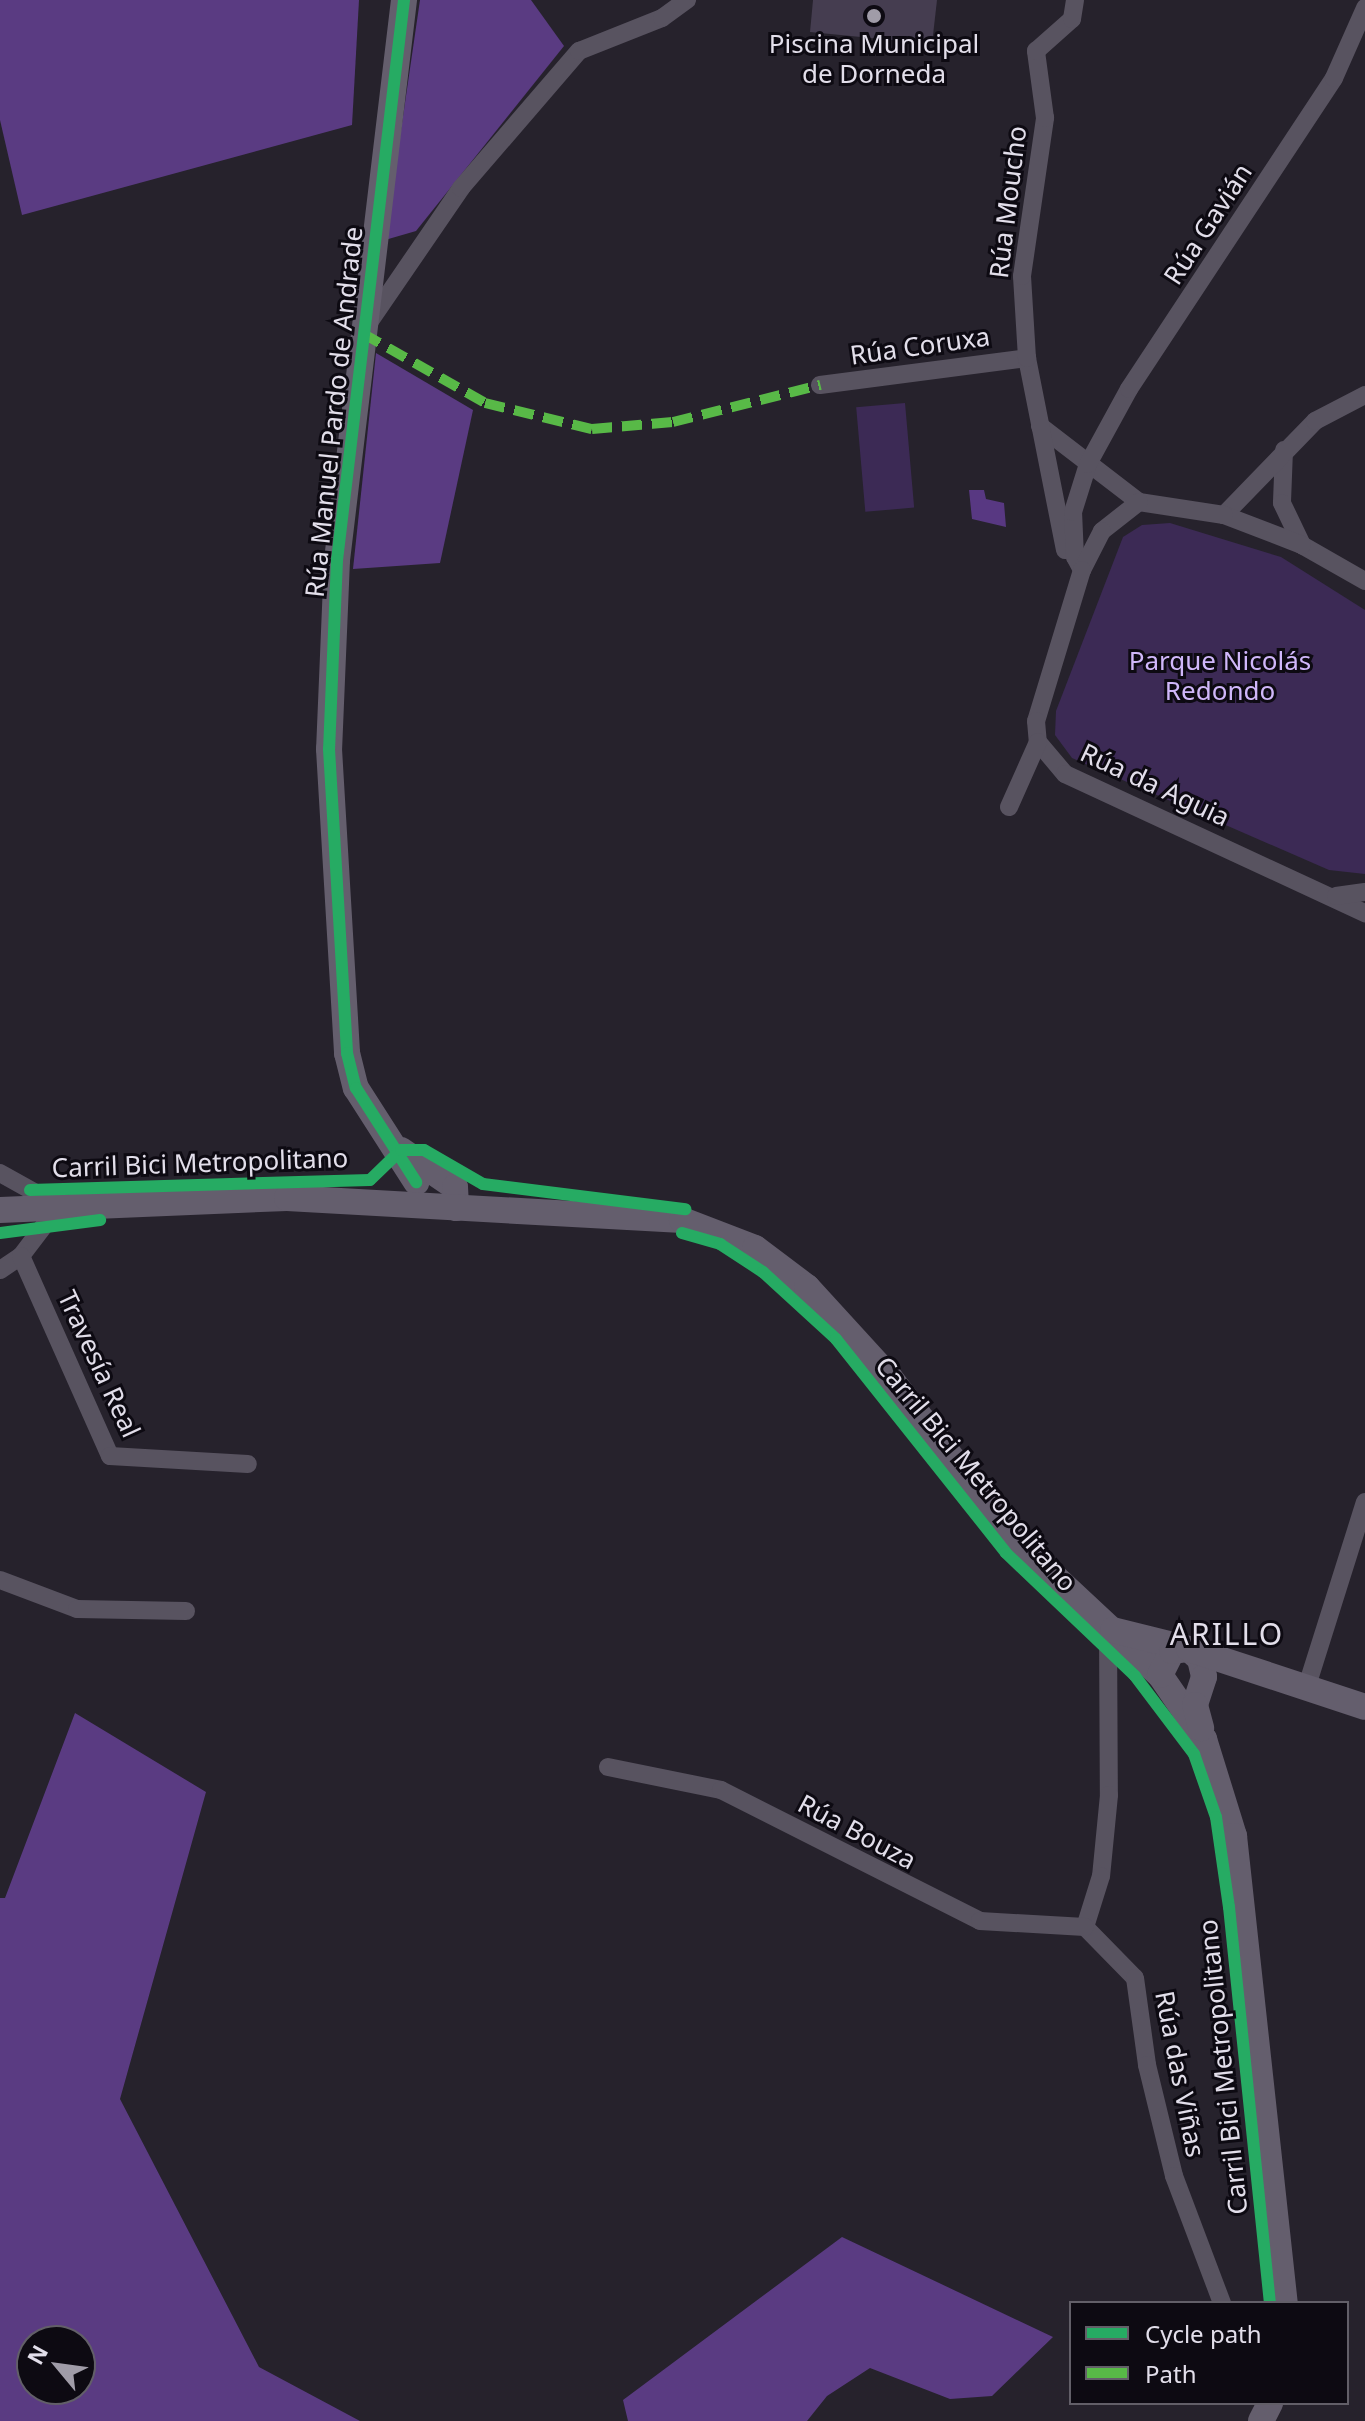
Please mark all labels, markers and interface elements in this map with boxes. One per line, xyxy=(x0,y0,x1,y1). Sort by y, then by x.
marker: Piscina Municipal de Dorneda xyxy=(865,7,883,25)
place label: Piscina Municipal de Dorneda xyxy=(769,28,979,90)
street label: Rúa Moucho xyxy=(983,124,1033,280)
street label: Rúa Gavián xyxy=(1157,158,1259,290)
street label: Rúa Manuel Pardo de Andrade xyxy=(299,225,369,599)
street label: Rúa Coruxa xyxy=(848,321,992,371)
park label: Parque Nicolás Redondo xyxy=(1129,645,1311,706)
street label: Rúa da Aguia xyxy=(1076,737,1234,833)
street label: Carril Bici Metropolitano xyxy=(51,1142,349,1184)
street label: Travesía Real xyxy=(51,1286,147,1442)
street label: Carril Bici Metropolitano xyxy=(869,1350,1083,1598)
district label: ARILLO xyxy=(1170,1616,1284,1652)
street label: Rúa Bouza xyxy=(793,1788,921,1876)
street label: Carril Bici Metropolitano xyxy=(1192,1918,1254,2216)
street label: Rúa das Viñas xyxy=(1149,1988,1211,2160)
legend xyxy=(1069,2301,1349,2405)
text: Cycle path xyxy=(1145,2317,1262,2350)
north arrow xyxy=(16,2325,96,2405)
text: N xyxy=(19,2339,54,2369)
text: Path xyxy=(1145,2357,1196,2390)

